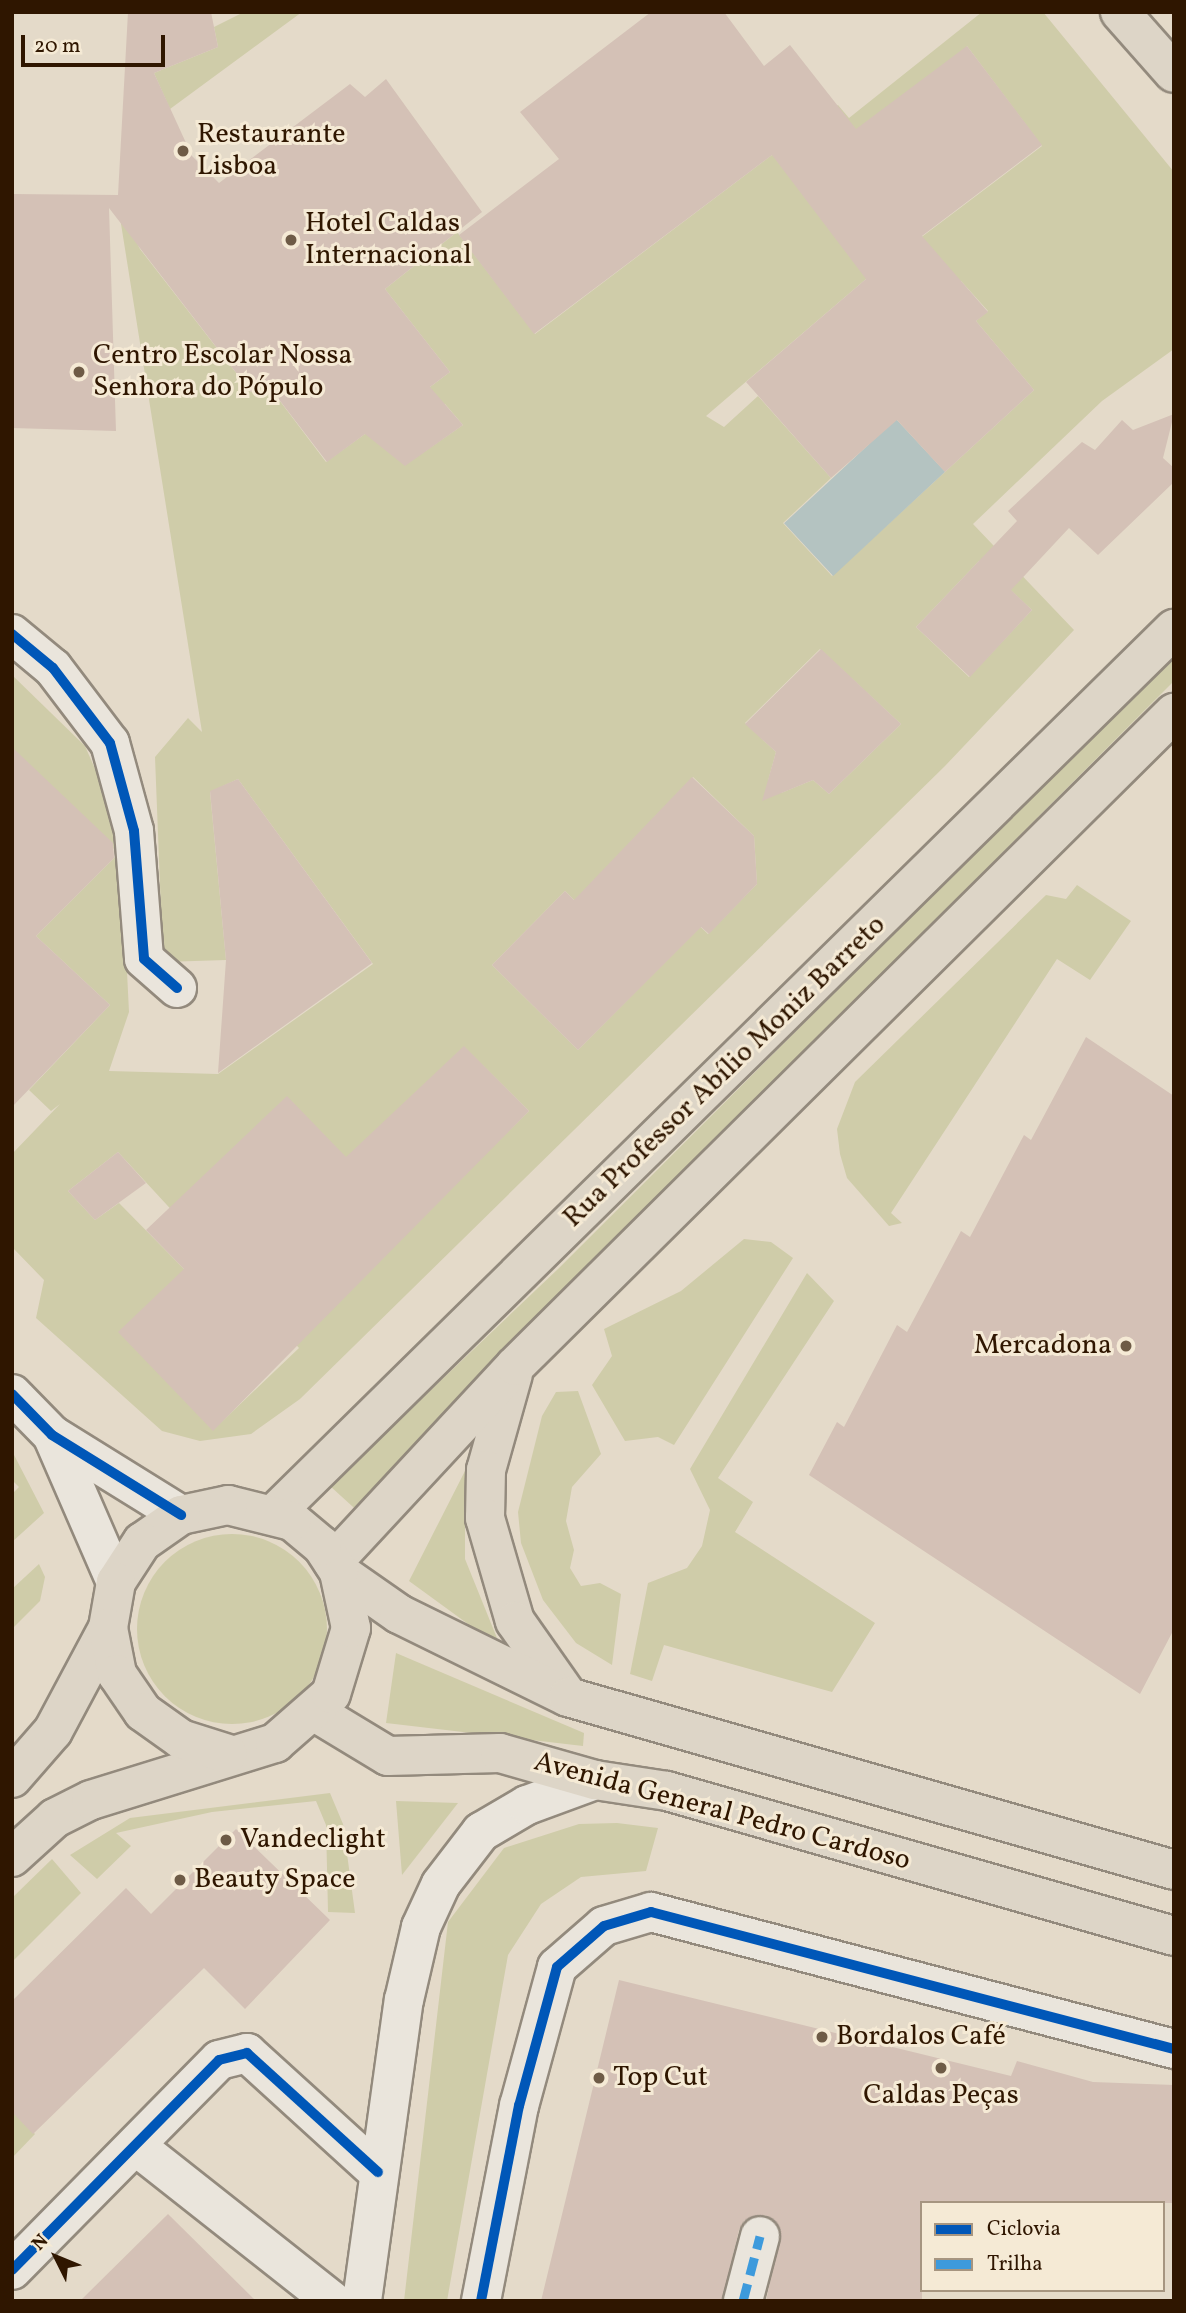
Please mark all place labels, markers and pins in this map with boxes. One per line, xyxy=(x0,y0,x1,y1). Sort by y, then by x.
place label: Restaurante Lisboa xyxy=(197,118,346,184)
marker: Restaurante Lisboa xyxy=(175,143,191,159)
place label: Hotel Caldas Internacional xyxy=(305,207,472,273)
marker: Hotel Caldas Internacional xyxy=(283,232,299,248)
place label: Centro Escolar Nossa Senhora do Pópulo xyxy=(93,339,353,405)
marker: Centro Escolar Nossa Senhora do Pópulo xyxy=(71,364,87,380)
place label: Mercadona xyxy=(974,1329,1112,1363)
marker: Mercadona xyxy=(1118,1338,1134,1354)
place label: Vandeclight xyxy=(240,1823,386,1857)
marker: Vandeclight xyxy=(218,1832,234,1848)
place label: Beauty Space xyxy=(194,1863,356,1897)
marker: Beauty Space xyxy=(172,1872,188,1888)
place label: Bordalos Café xyxy=(836,2020,1006,2054)
marker: Bordalos Café xyxy=(814,2029,830,2045)
marker: Caldas Peças xyxy=(933,2060,949,2076)
place label: Top Cut xyxy=(613,2061,708,2095)
marker: Top Cut xyxy=(591,2070,607,2086)
place label: Caldas Peças xyxy=(863,2079,1019,2113)

